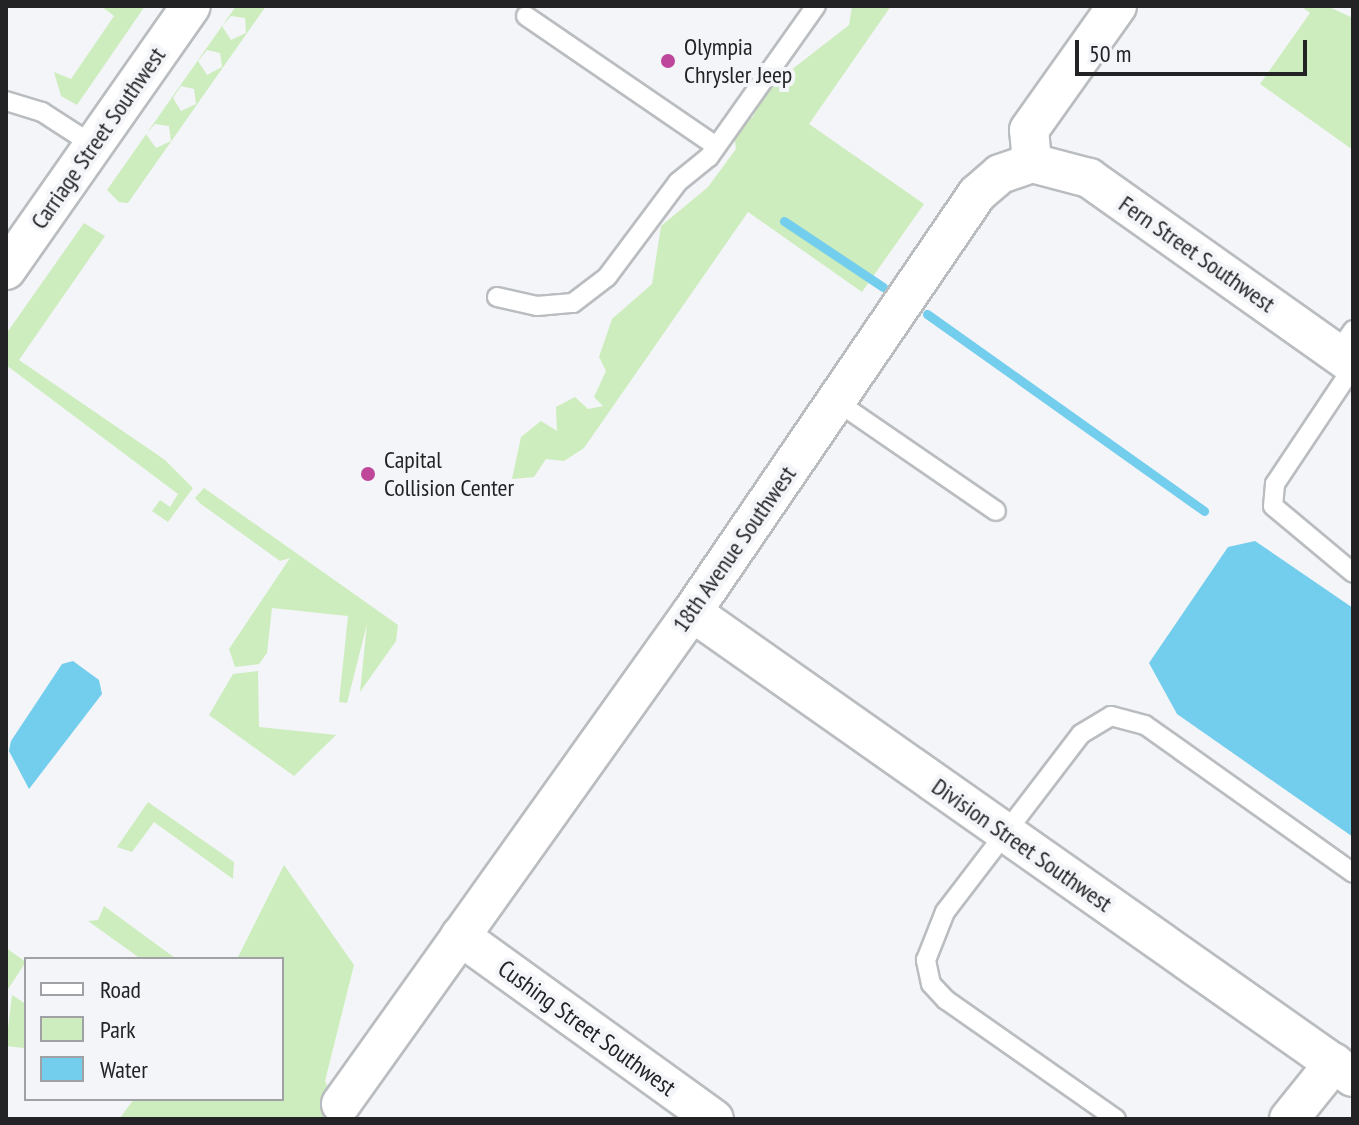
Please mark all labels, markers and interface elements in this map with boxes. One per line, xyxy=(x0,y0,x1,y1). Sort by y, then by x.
scale bar xyxy=(1079,24,1311,74)
place label: Olympia Chrysler Jeep xyxy=(684,33,792,89)
text: 50 m xyxy=(1089,38,1131,69)
street label: Carriage Street Southwest xyxy=(24,42,172,234)
marker: Olympia Chrysler Jeep xyxy=(659,52,677,70)
street label: Fern Street Southwest xyxy=(1114,190,1280,318)
place label: Capital Collision Center xyxy=(384,446,514,502)
street label: 18th Avenue Southwest xyxy=(666,460,802,638)
marker: Capital Collision Center xyxy=(359,465,377,483)
street label: Division Street Southwest xyxy=(926,772,1118,918)
street label: Cushing Street Southwest xyxy=(493,954,681,1102)
legend xyxy=(24,957,284,1101)
text: Road xyxy=(100,974,141,1005)
text: Park xyxy=(100,1014,136,1045)
text: Water xyxy=(100,1054,148,1085)

